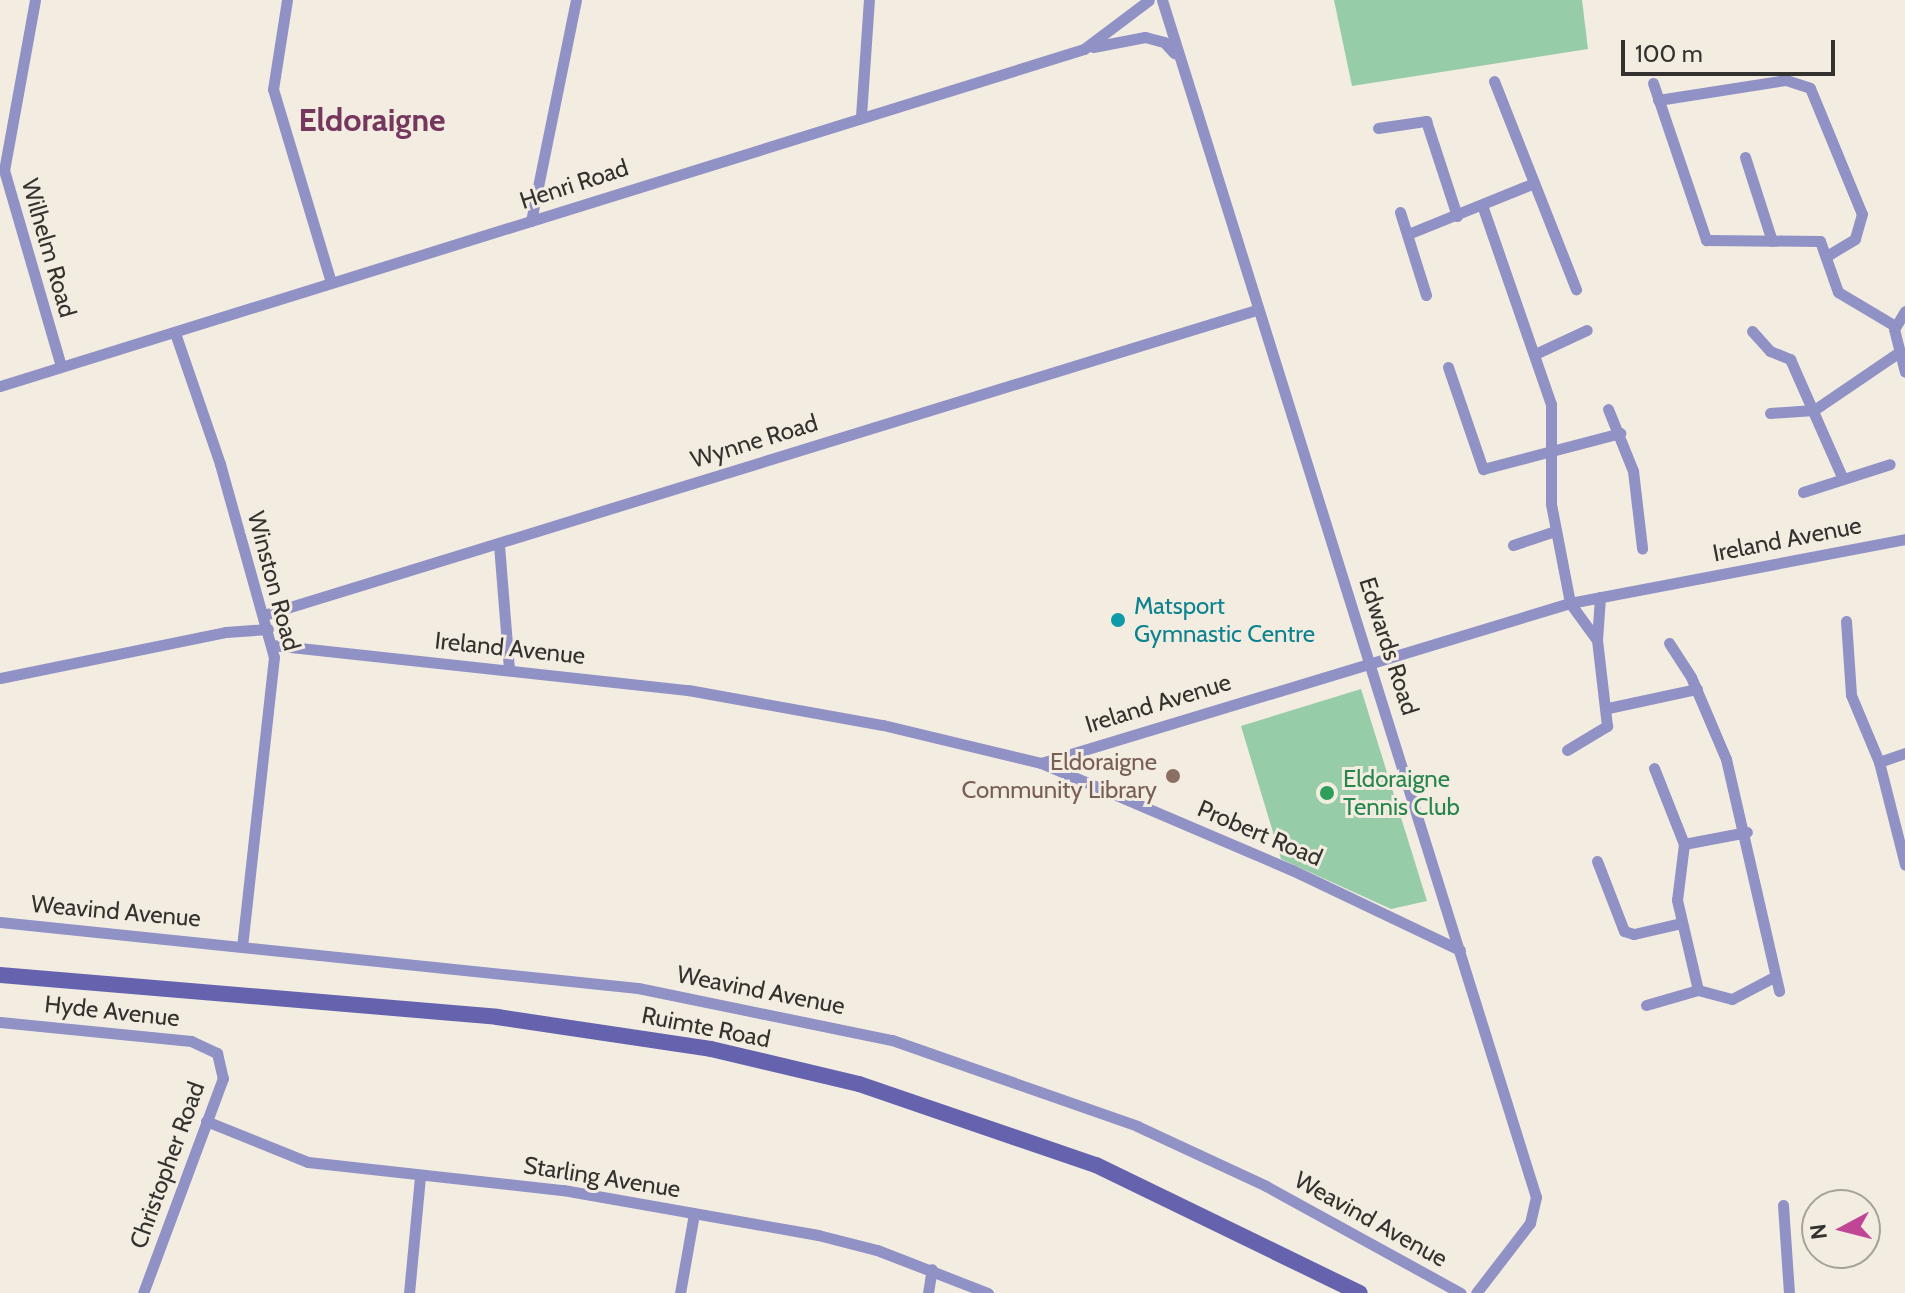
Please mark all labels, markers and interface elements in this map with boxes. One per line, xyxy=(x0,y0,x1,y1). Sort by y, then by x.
scale bar xyxy=(1625,24,1839,74)
text: 100 m xyxy=(1635,39,1703,68)
district label: Eldoraigne xyxy=(298,101,446,139)
street label: Henri Road xyxy=(516,153,632,215)
street label: Wilhelm Road xyxy=(15,175,83,321)
street label: Wynne Road xyxy=(687,408,821,474)
street label: Winston Road xyxy=(242,508,306,654)
street label: Ireland Avenue xyxy=(1710,510,1864,568)
street label: Edwards Road xyxy=(1353,574,1425,718)
place label: Matsport Gymnastic Centre xyxy=(1134,592,1315,648)
marker: Matsport Gymnastic Centre xyxy=(1109,611,1127,629)
street label: Ireland Avenue xyxy=(433,626,587,670)
street label: Ireland Avenue xyxy=(1082,667,1234,739)
place label: Eldoraigne Community Library xyxy=(961,748,1157,804)
place label: Eldoraigne Tennis Club xyxy=(1343,765,1460,821)
marker: Eldoraigne Community Library xyxy=(1164,767,1182,785)
marker: Eldoraigne Tennis Club xyxy=(1318,784,1336,802)
street label: Probert Road xyxy=(1193,794,1327,872)
street label: Weavind Avenue xyxy=(30,889,202,933)
street label: Weavind Avenue xyxy=(675,960,847,1020)
street label: Hyde Avenue xyxy=(43,990,181,1032)
street label: Ruimte Road xyxy=(639,1000,773,1054)
street label: Christopher Road xyxy=(123,1078,211,1252)
street label: Starling Avenue xyxy=(521,1150,683,1204)
street label: Weavind Avenue xyxy=(1290,1165,1452,1273)
north arrow xyxy=(1801,1189,1881,1269)
text: N xyxy=(1804,1222,1833,1241)

